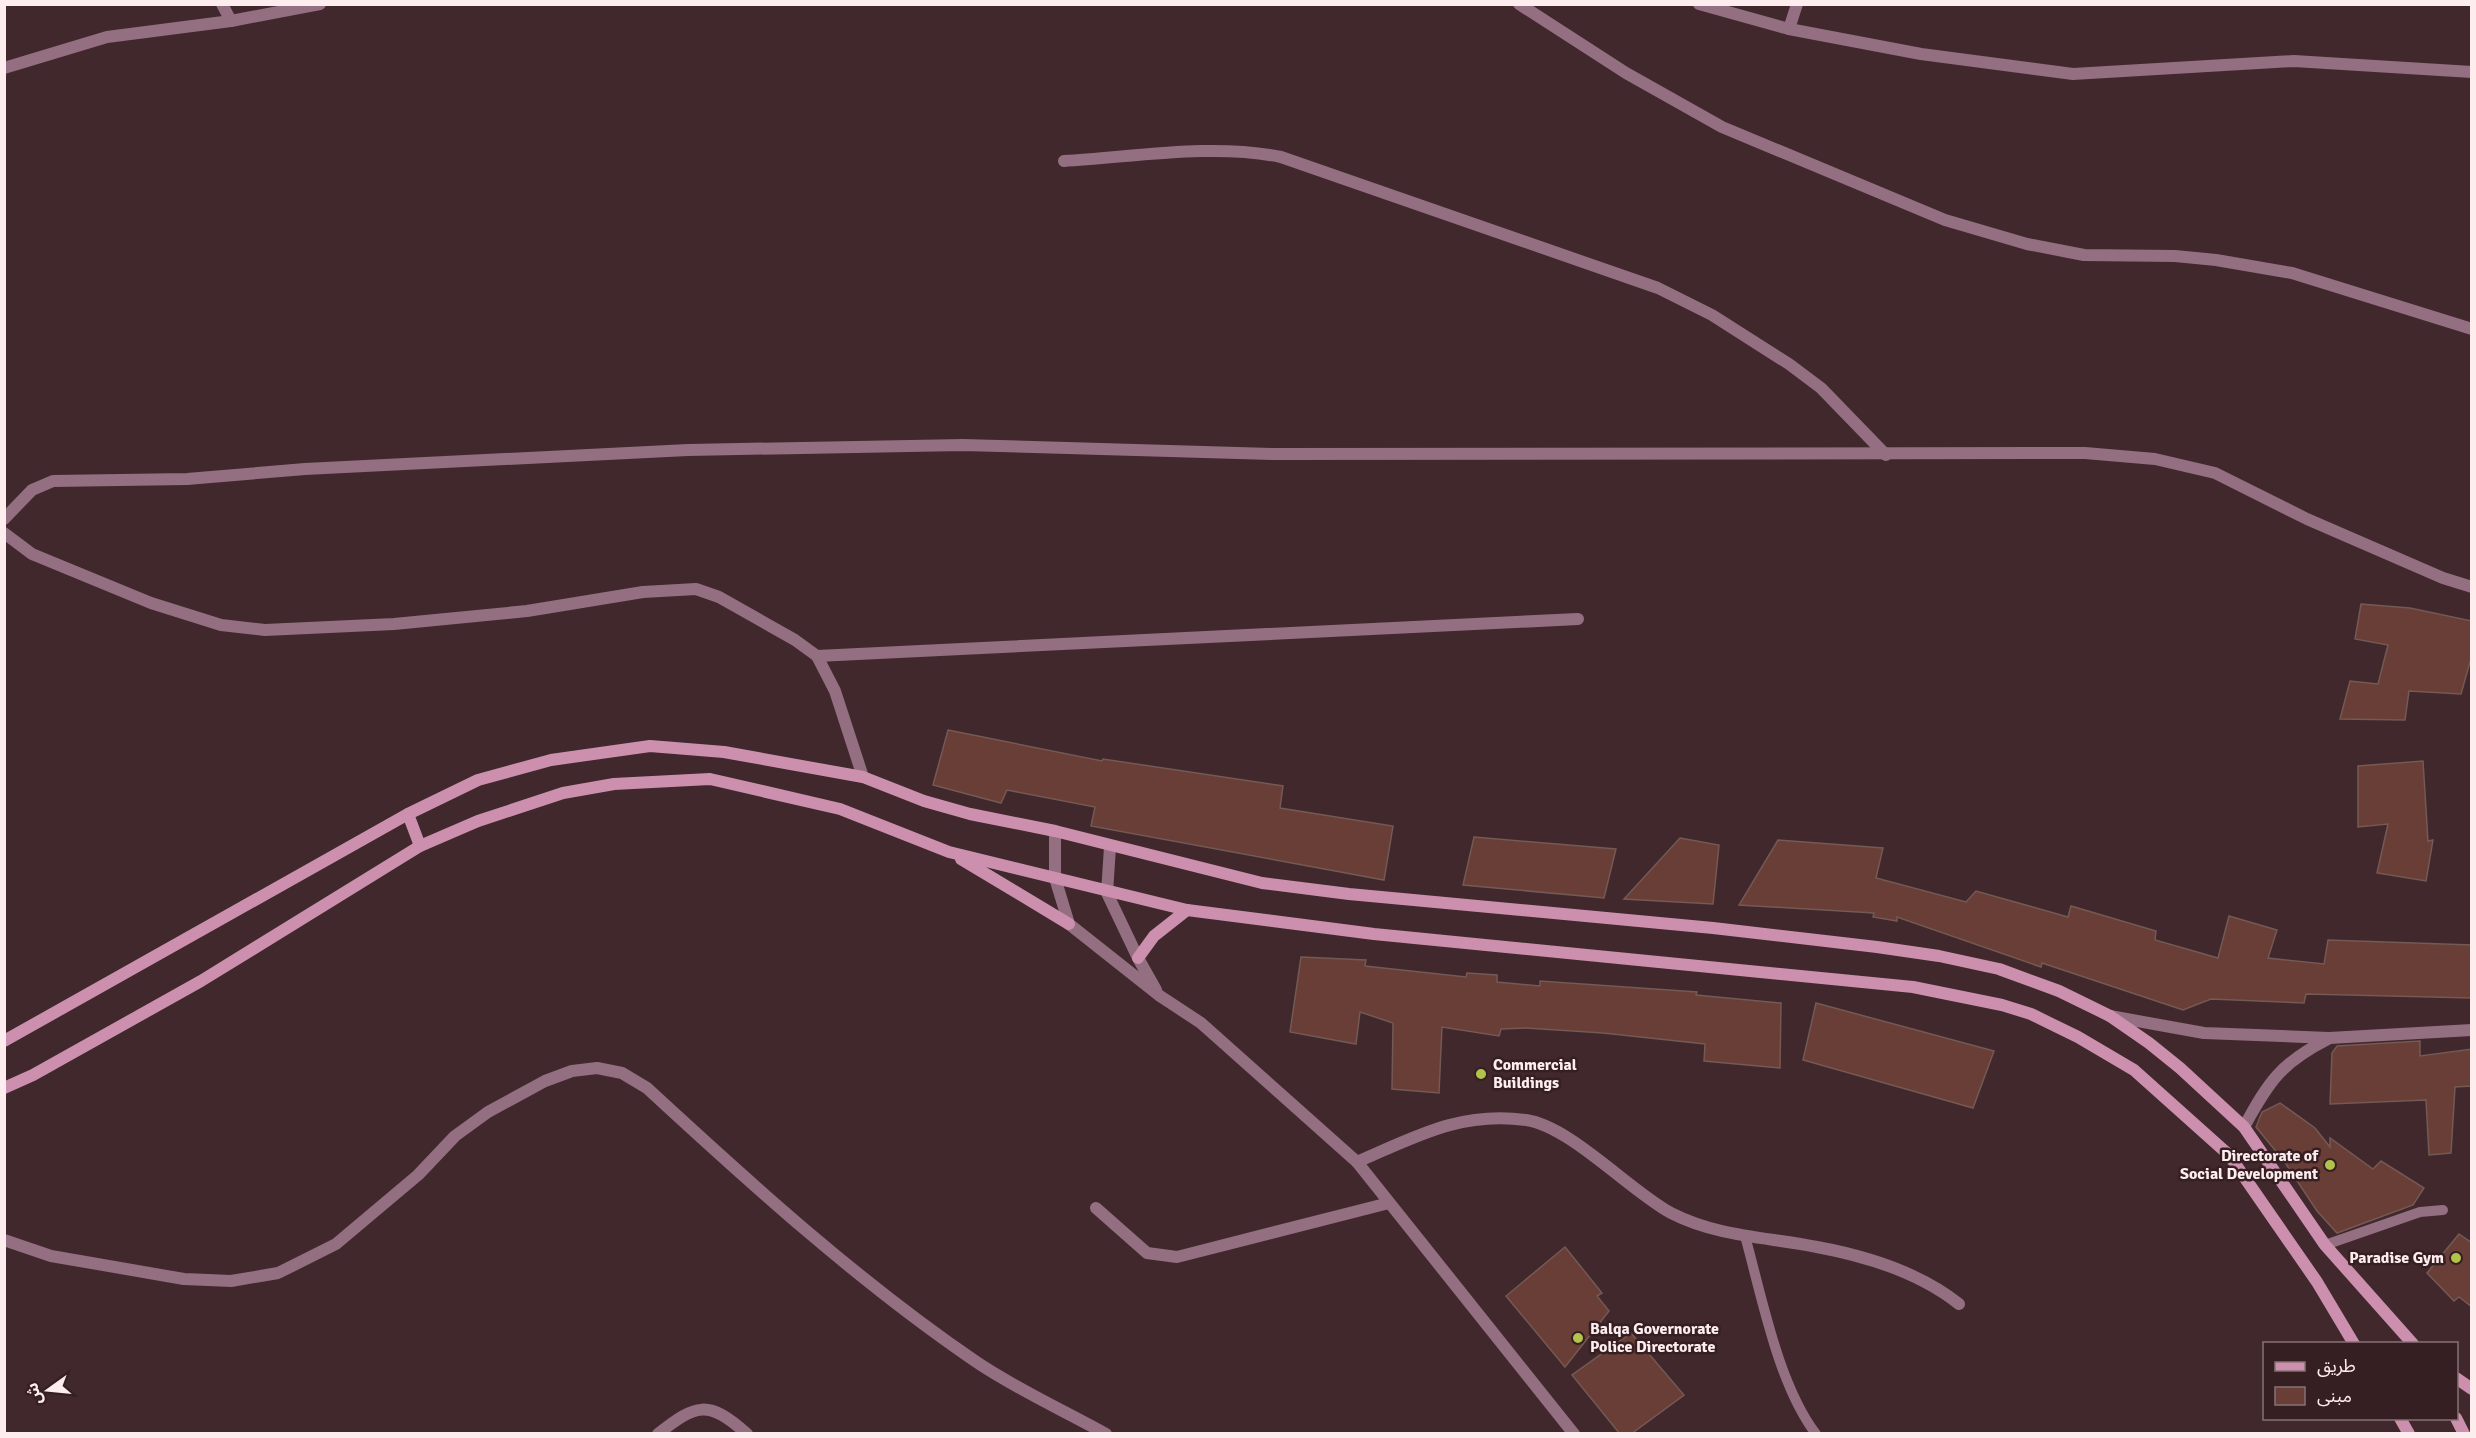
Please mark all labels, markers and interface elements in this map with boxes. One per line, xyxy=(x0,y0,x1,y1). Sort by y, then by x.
place label: Commercial Buildings xyxy=(1493,1055,1577,1093)
marker: Commercial Buildings xyxy=(1474,1067,1488,1081)
place label: Directorate of Social Development xyxy=(2180,1146,2319,1184)
marker: Directorate of Social Development xyxy=(2323,1158,2337,1172)
place label: Paradise Gym xyxy=(2349,1248,2444,1268)
marker: Paradise Gym xyxy=(2449,1251,2463,1265)
place label: Balqa Governorate Police Directorate xyxy=(1590,1319,1719,1357)
marker: Balqa Governorate Police Directorate xyxy=(1571,1331,1585,1345)
legend xyxy=(2263,1342,2458,1420)
text: طريق xyxy=(2317,1355,2356,1377)
north arrow xyxy=(18,1360,78,1420)
text: ش xyxy=(22,1380,47,1407)
text: مبنى xyxy=(2317,1385,2352,1407)

